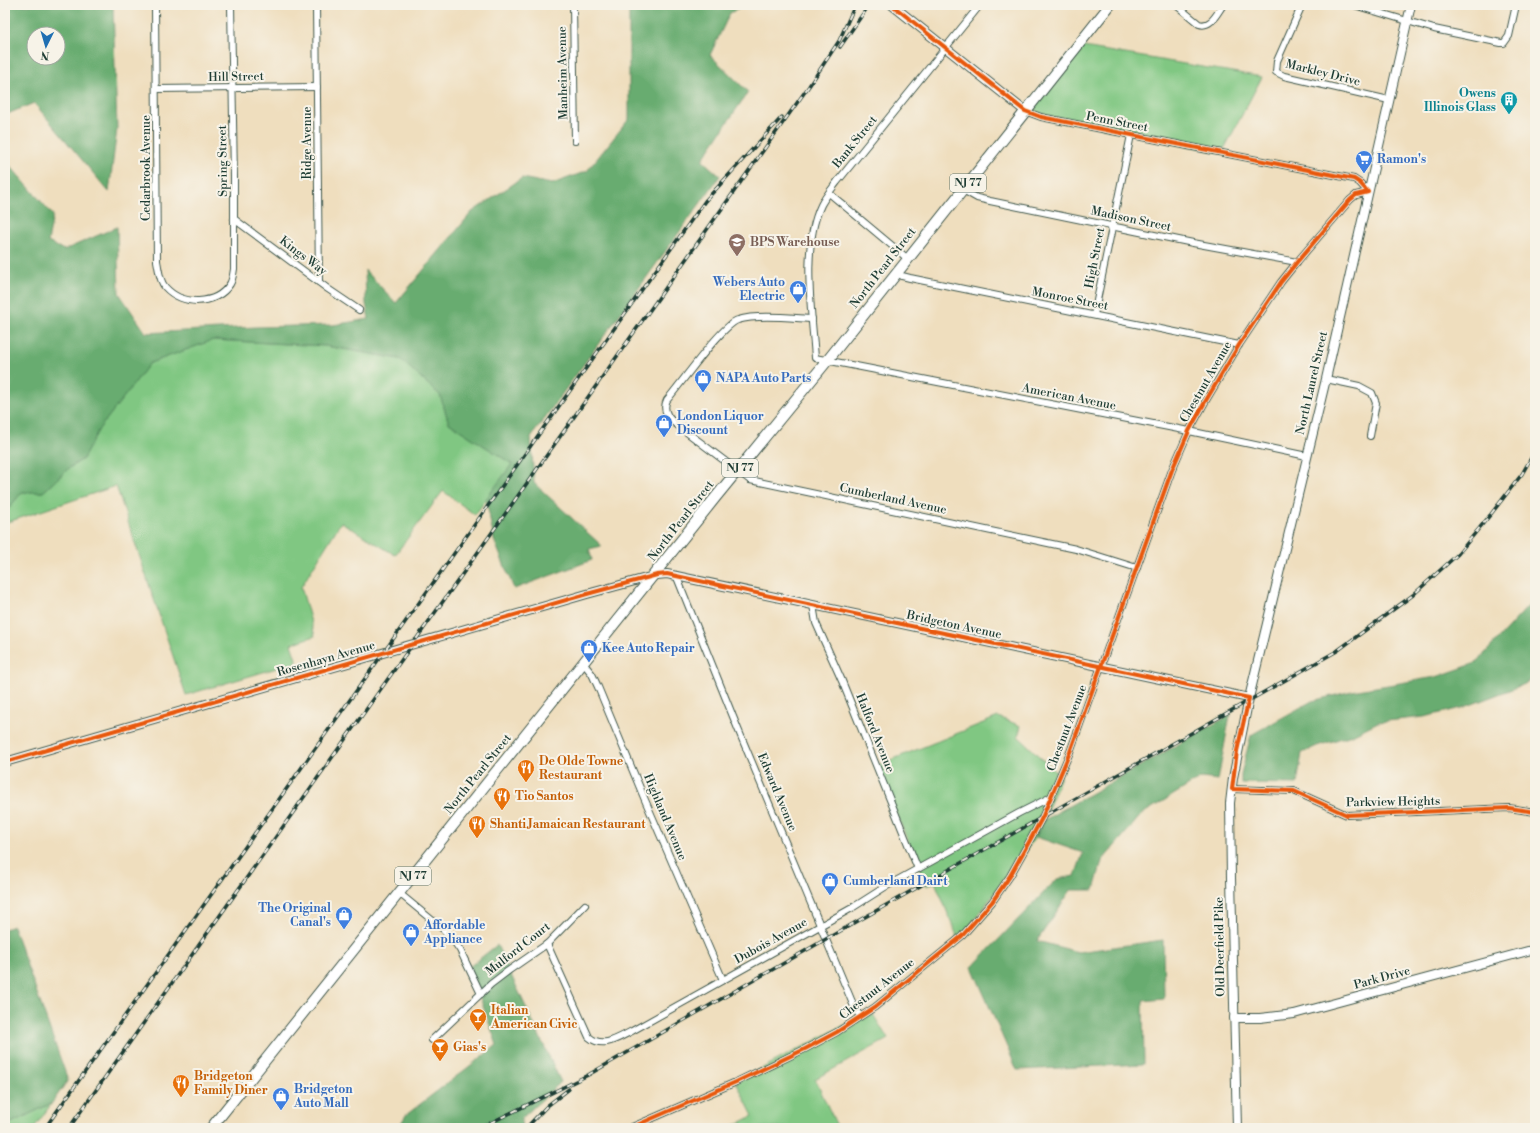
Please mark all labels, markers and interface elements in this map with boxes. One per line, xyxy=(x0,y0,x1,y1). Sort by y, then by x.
north arrow xyxy=(26,26,66,66)
street label: Manheim Avenue xyxy=(555,26,571,120)
text: N xyxy=(40,48,50,62)
street label: Markley Drive xyxy=(1284,56,1362,90)
street label: Hill Street xyxy=(208,69,265,85)
place label: Owens Illinois Glass xyxy=(1424,86,1496,115)
building icon: Owens Illinois Glass xyxy=(1499,90,1519,115)
street label: Ridge Avenue xyxy=(300,106,315,180)
street label: Penn Street xyxy=(1085,109,1150,136)
street label: Bank Street xyxy=(829,112,881,172)
street label: Cedarbrook Avenue xyxy=(139,115,154,221)
street label: Spring Street xyxy=(215,124,231,197)
supermarket icon: Ramon's xyxy=(1354,149,1374,174)
place label: Ramon's xyxy=(1377,152,1426,167)
road number: NJ 77 xyxy=(950,174,986,192)
street label: Madison Street xyxy=(1089,203,1173,235)
street label: North Pearl Street xyxy=(847,224,920,311)
street label: High Street xyxy=(1082,225,1108,290)
school or university icon: BPS Warehouse xyxy=(727,232,747,257)
street label: Kings Way xyxy=(276,233,330,279)
place label: BPS Warehouse xyxy=(750,235,840,250)
place label: Webers Auto Electric xyxy=(712,275,785,304)
shop icon: Webers Auto Electric xyxy=(788,279,808,304)
street label: Monroe Street xyxy=(1031,284,1110,314)
street label: North Laurel Street xyxy=(1293,329,1331,436)
street label: Chestnut Avenue xyxy=(1177,339,1235,425)
shop icon: NAPA Auto Parts xyxy=(693,368,713,393)
place label: NAPA Auto Parts xyxy=(716,371,811,386)
street label: American Avenue xyxy=(1020,380,1117,413)
place label: London Liquor Discount xyxy=(677,409,764,438)
shop icon: London Liquor Discount xyxy=(654,413,674,438)
road number: NJ 77 xyxy=(722,459,758,477)
street label: North Pearl Street xyxy=(645,477,718,564)
street label: Cumberland Avenue xyxy=(838,480,948,518)
street label: Bridgeton Avenue xyxy=(904,607,1003,642)
street label: Rosenhayn Avenue xyxy=(275,638,377,680)
shop icon: Kee Auto Repair xyxy=(579,638,599,663)
place label: Kee Auto Repair xyxy=(602,641,695,656)
street label: Chestnut Avenue xyxy=(1044,683,1090,773)
street label: Halford Avenue xyxy=(852,691,898,775)
street label: North Pearl Street xyxy=(441,731,515,817)
street label: Edward Avenue xyxy=(754,751,800,833)
place label: De Olde Towne Restaurant xyxy=(539,754,624,783)
restaurant icon: De Olde Towne Restaurant xyxy=(516,758,536,783)
street label: Highland Avenue xyxy=(640,771,690,863)
restaurant icon: Tio Santos xyxy=(492,786,512,811)
place label: Tio Santos xyxy=(515,789,574,804)
street label: Parkview Heights xyxy=(1346,794,1440,810)
restaurant icon: Shanti Jamaican Restaurant xyxy=(467,814,487,839)
place label: Shanti Jamaican Restaurant xyxy=(490,817,646,832)
road number: NJ 77 xyxy=(395,867,431,885)
shop icon: Cumberland Dairt xyxy=(820,871,840,896)
place label: Cumberland Dairt xyxy=(843,874,948,889)
street label: Old Deerfield Pike xyxy=(1212,897,1228,997)
place label: The Original Canal's xyxy=(258,901,331,930)
shop icon: The Original Canal's xyxy=(334,905,354,930)
street label: Dubois Avenue xyxy=(732,915,810,967)
place label: Affordable Appliance xyxy=(423,918,486,947)
street label: Mulford Court xyxy=(483,919,554,979)
shop icon: Affordable Appliance xyxy=(401,922,421,947)
street label: Chestnut Avenue xyxy=(836,955,918,1023)
street label: Park Drive xyxy=(1352,963,1412,993)
place label: Italian American Civic xyxy=(490,1003,577,1032)
bar icon: Italian American Civic xyxy=(468,1007,488,1032)
bar icon: Gias's xyxy=(430,1037,450,1062)
place label: Gias's xyxy=(453,1040,486,1055)
place label: Bridgeton Family Diner xyxy=(194,1069,268,1098)
restaurant icon: Bridgeton Family Diner xyxy=(171,1073,191,1098)
place label: Bridgeton Auto Mall xyxy=(293,1082,353,1111)
shop icon: Bridgeton Auto Mall xyxy=(271,1086,291,1111)

